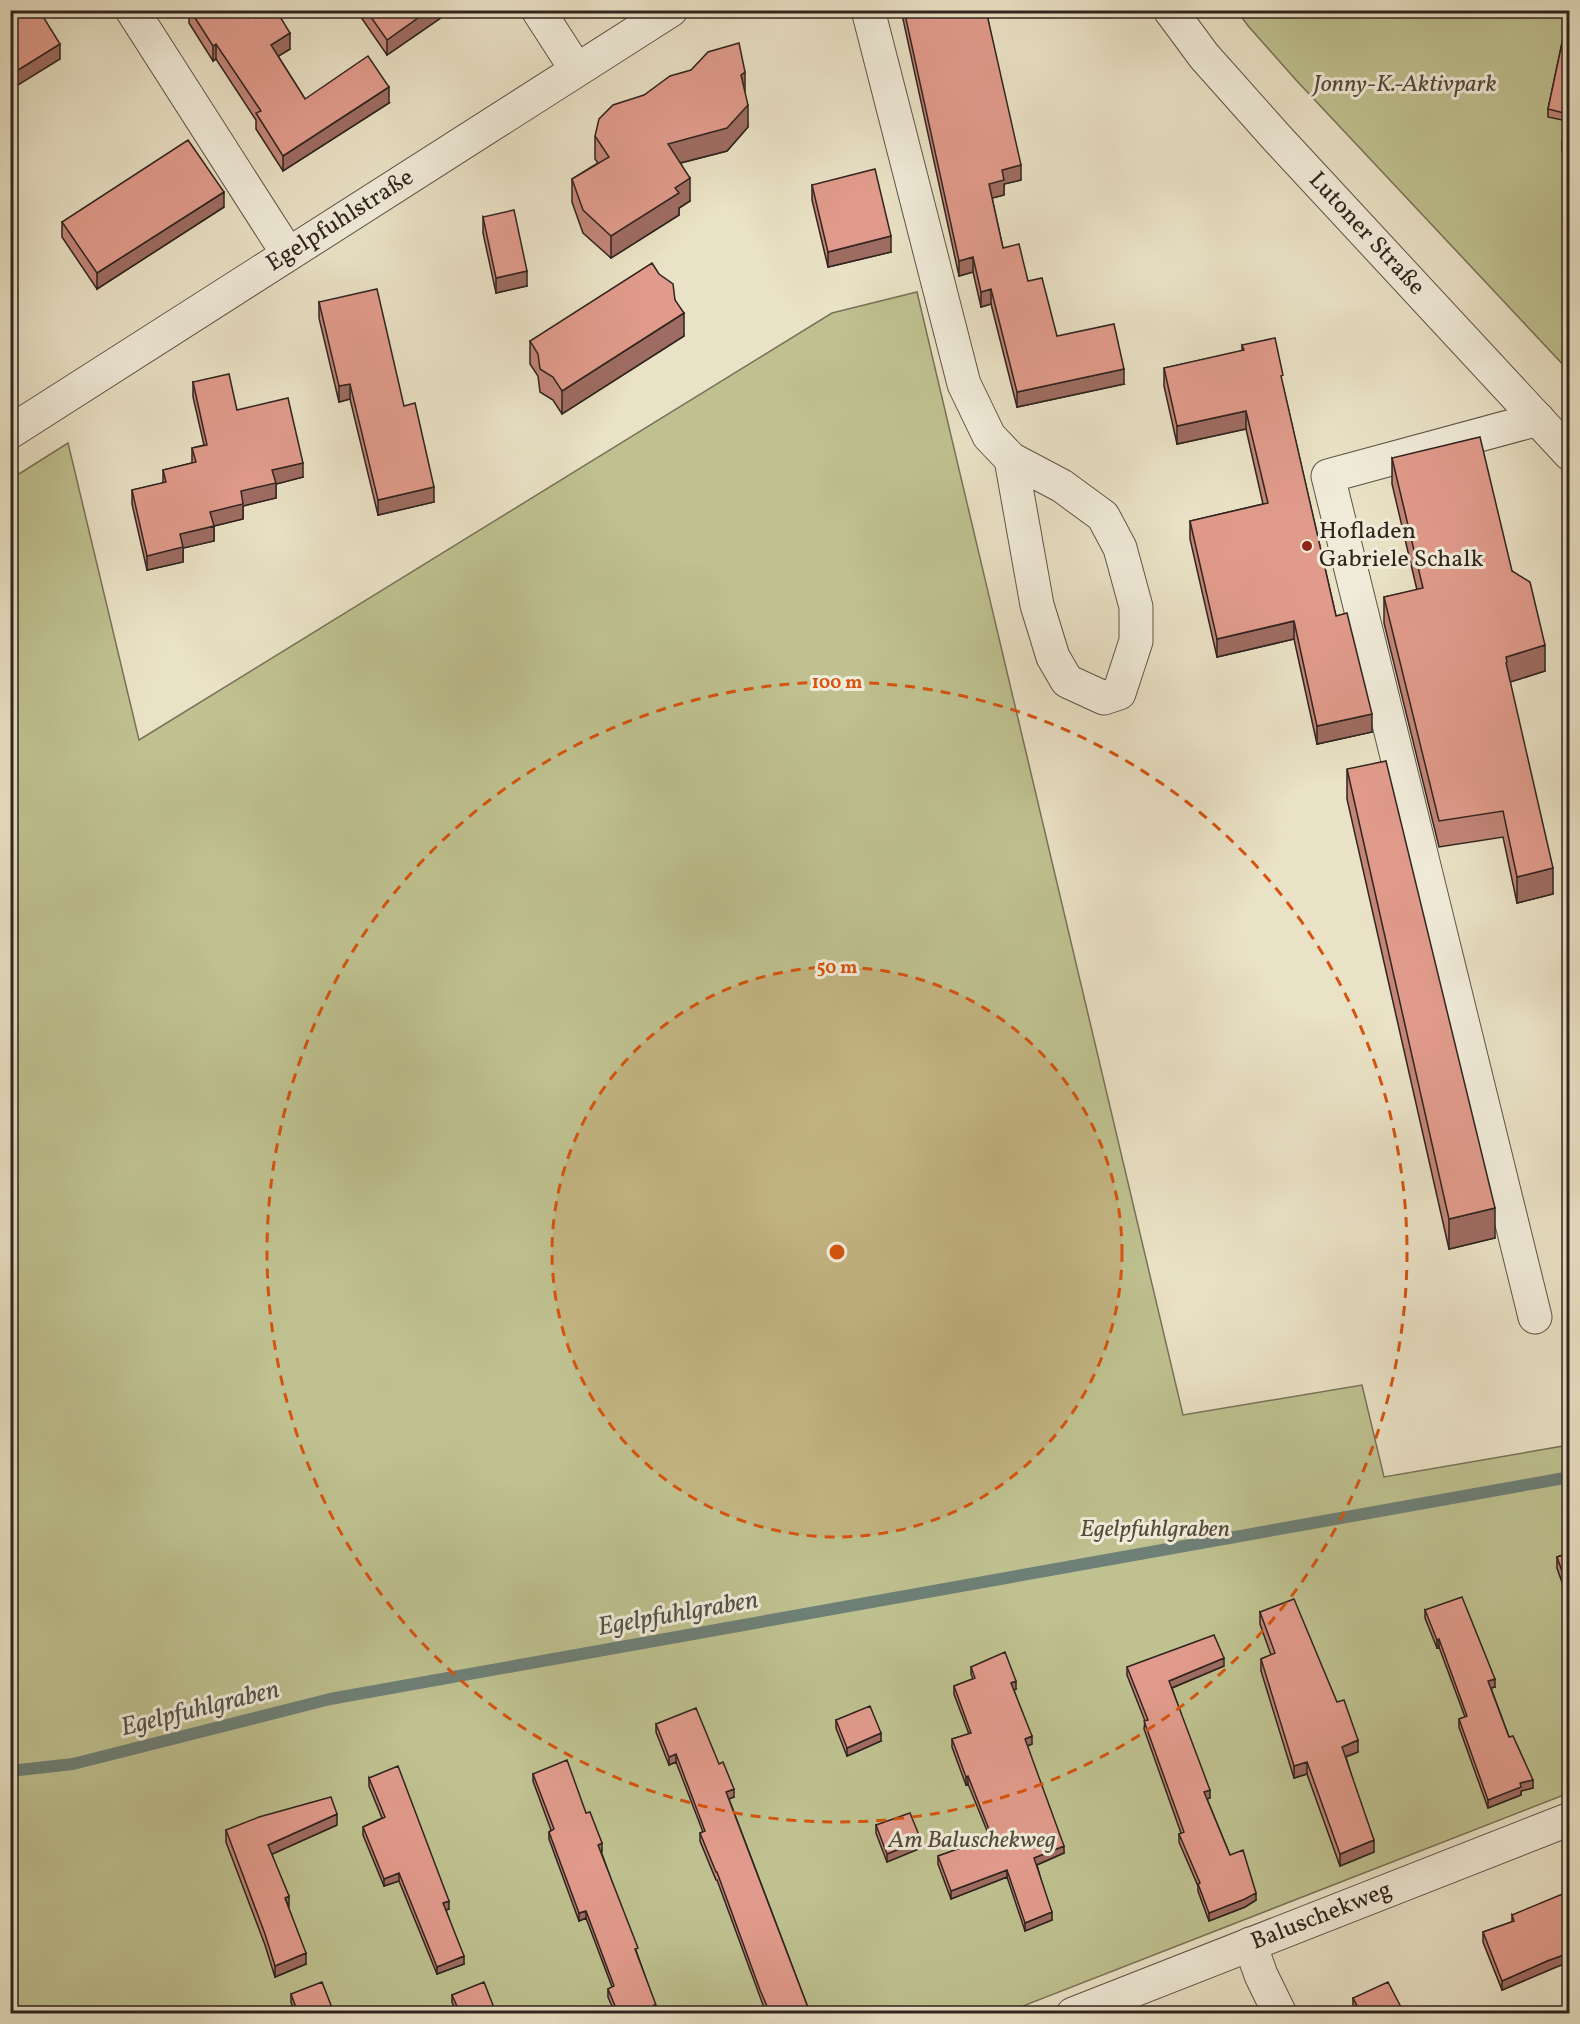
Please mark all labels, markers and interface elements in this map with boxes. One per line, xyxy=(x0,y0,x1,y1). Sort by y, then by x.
park label: Jonny-K.-Aktivpark xyxy=(1311,68,1497,102)
street label: Egelpfuhlstraße xyxy=(260,161,421,281)
street label: Lutoner Straße xyxy=(1300,165,1432,304)
place label: Hofladen Gabriele Schalk xyxy=(1319,515,1484,577)
marker: Hofladen Gabriele Schalk xyxy=(1300,539,1314,553)
text: 100 m xyxy=(812,671,862,696)
text: 50 m xyxy=(817,956,857,981)
centre of rings xyxy=(827,1242,847,1262)
park label: Egelpfuhlgraben xyxy=(1080,1513,1230,1547)
water label: Egelpfuhlgraben xyxy=(595,1582,761,1646)
water label: Egelpfuhlgraben xyxy=(117,1672,283,1746)
park label: Am Baluschekweg xyxy=(887,1824,1056,1858)
street label: Baluschekweg xyxy=(1246,1873,1397,1959)

